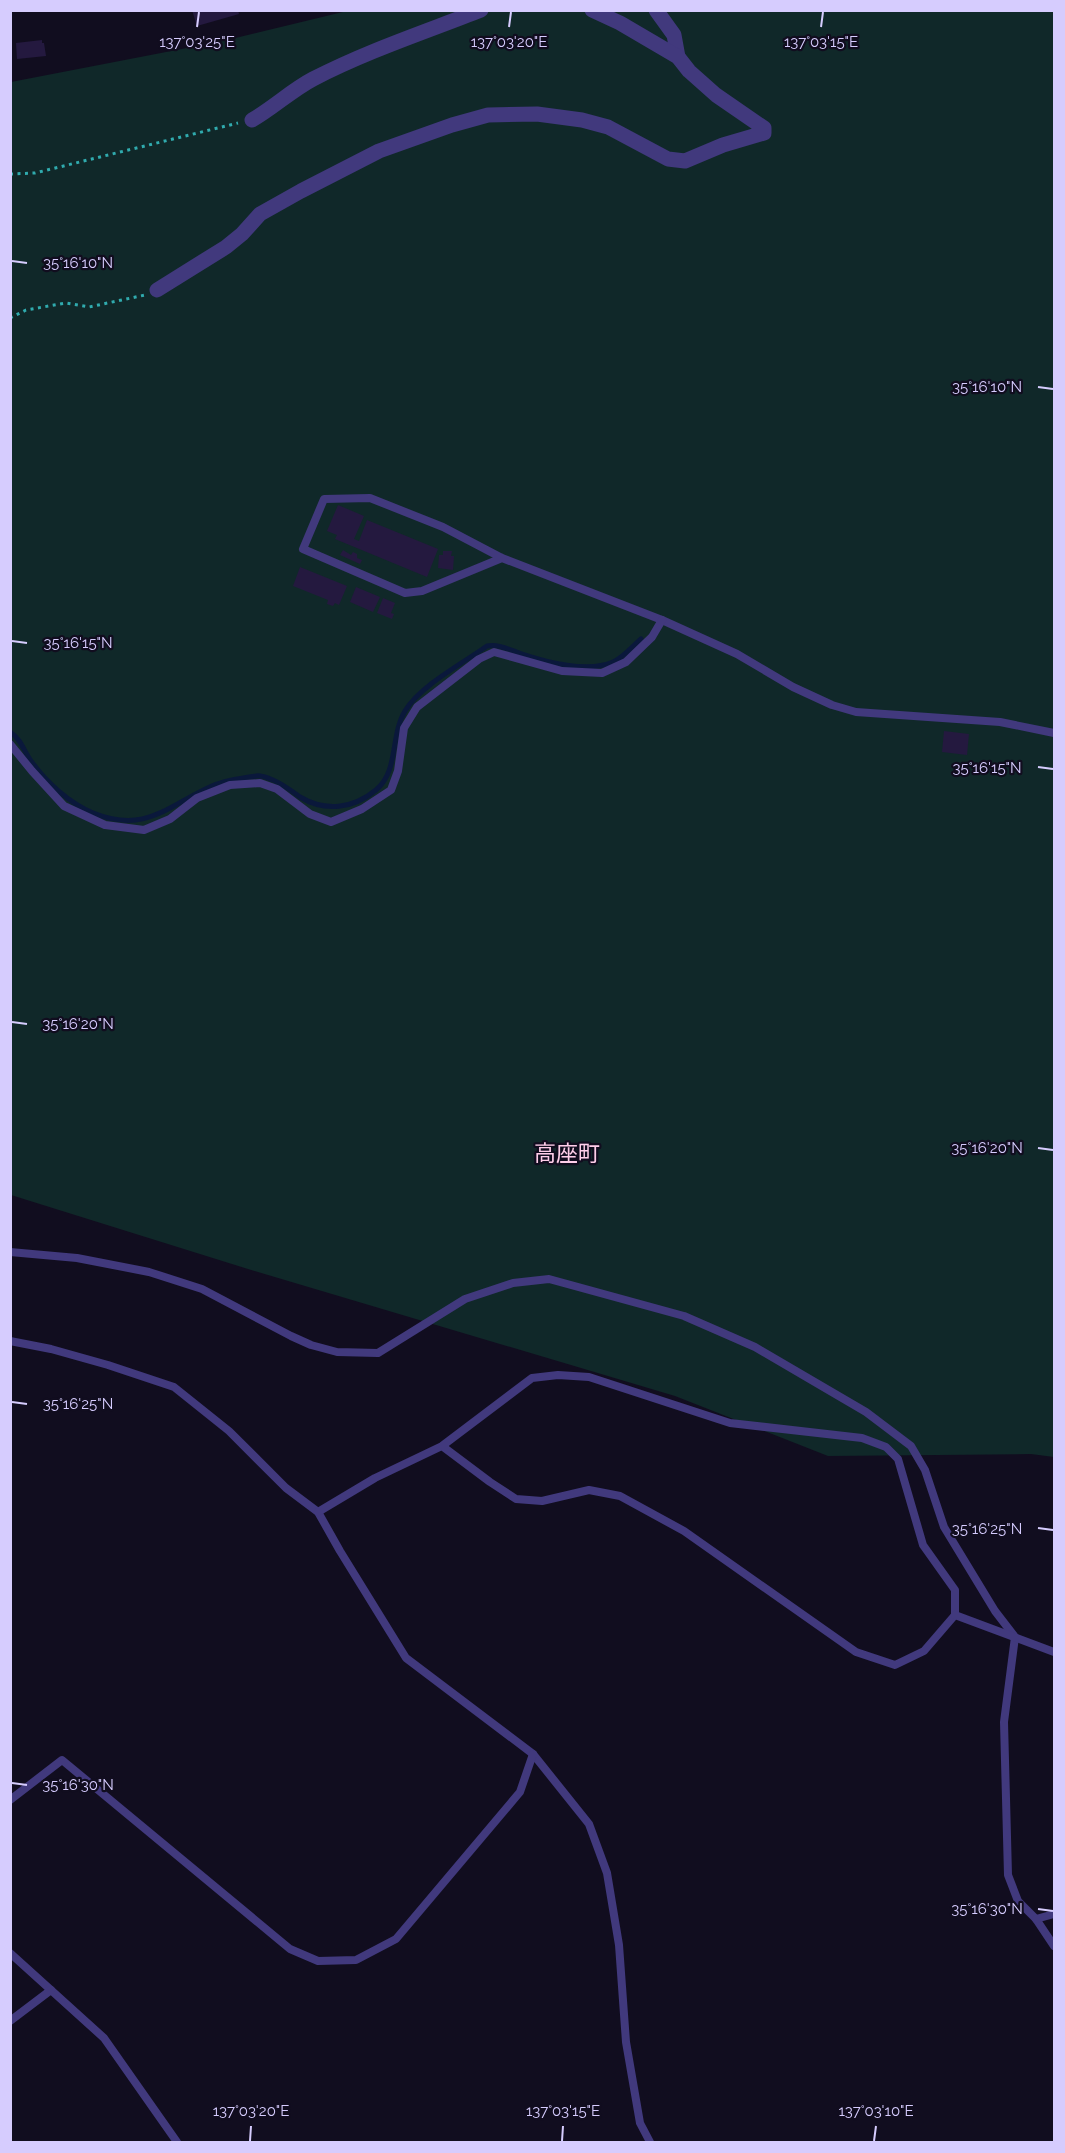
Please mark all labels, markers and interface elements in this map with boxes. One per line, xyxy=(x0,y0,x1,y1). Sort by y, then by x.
text: 137°03'25"E xyxy=(159,33,235,51)
text: 137°03'20"E xyxy=(471,33,547,51)
text: 137°03'15"E xyxy=(784,33,858,51)
text: 35°16'10"N xyxy=(43,254,113,272)
text: 35°16'10"N xyxy=(952,378,1022,396)
text: 35°16'15"N xyxy=(43,634,113,652)
text: 35°16'15"N xyxy=(952,759,1022,777)
text: 35°16'20"N xyxy=(42,1015,114,1033)
text: 35°16'20"N xyxy=(951,1139,1023,1157)
district label: 高座町 xyxy=(534,1140,600,1166)
text: 35°16'25"N xyxy=(43,1395,113,1413)
text: 35°16'25"N xyxy=(952,1520,1022,1538)
text: 35°16'30"N xyxy=(42,1776,114,1794)
text: 35°16'30"N xyxy=(951,1900,1023,1918)
text: 137°03'20"E xyxy=(213,2102,289,2120)
text: 137°03'15"E xyxy=(526,2102,600,2120)
text: 137°03'10"E xyxy=(838,2102,914,2120)

